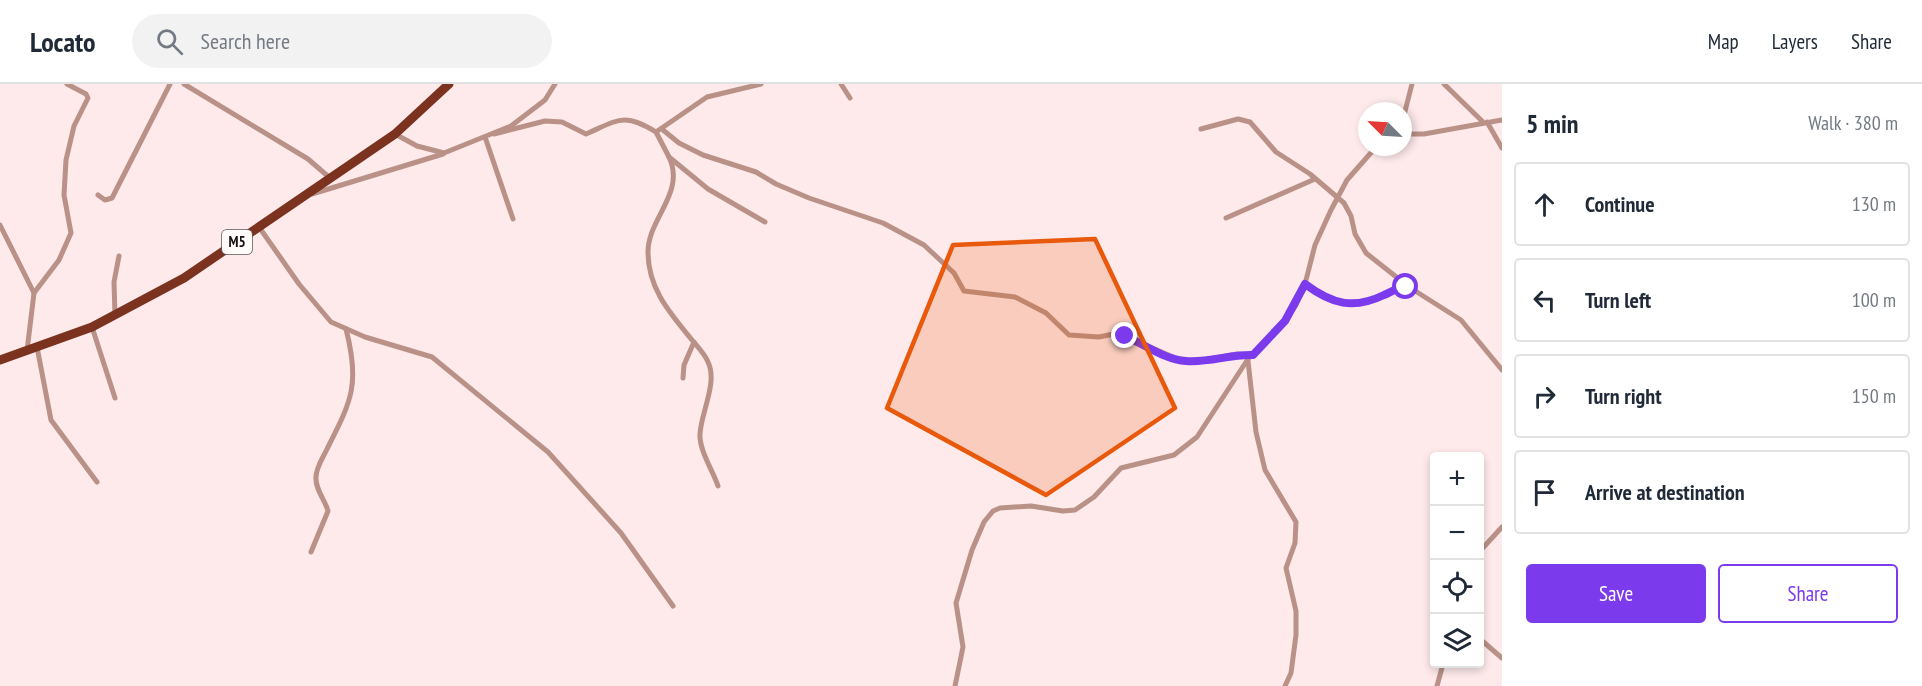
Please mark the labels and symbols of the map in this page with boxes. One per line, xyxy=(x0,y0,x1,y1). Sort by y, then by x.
north arrow xyxy=(1358,102,1412,156)
road number: M5 xyxy=(222,230,252,254)
route start xyxy=(1392,273,1418,299)
route end xyxy=(1111,322,1137,348)

